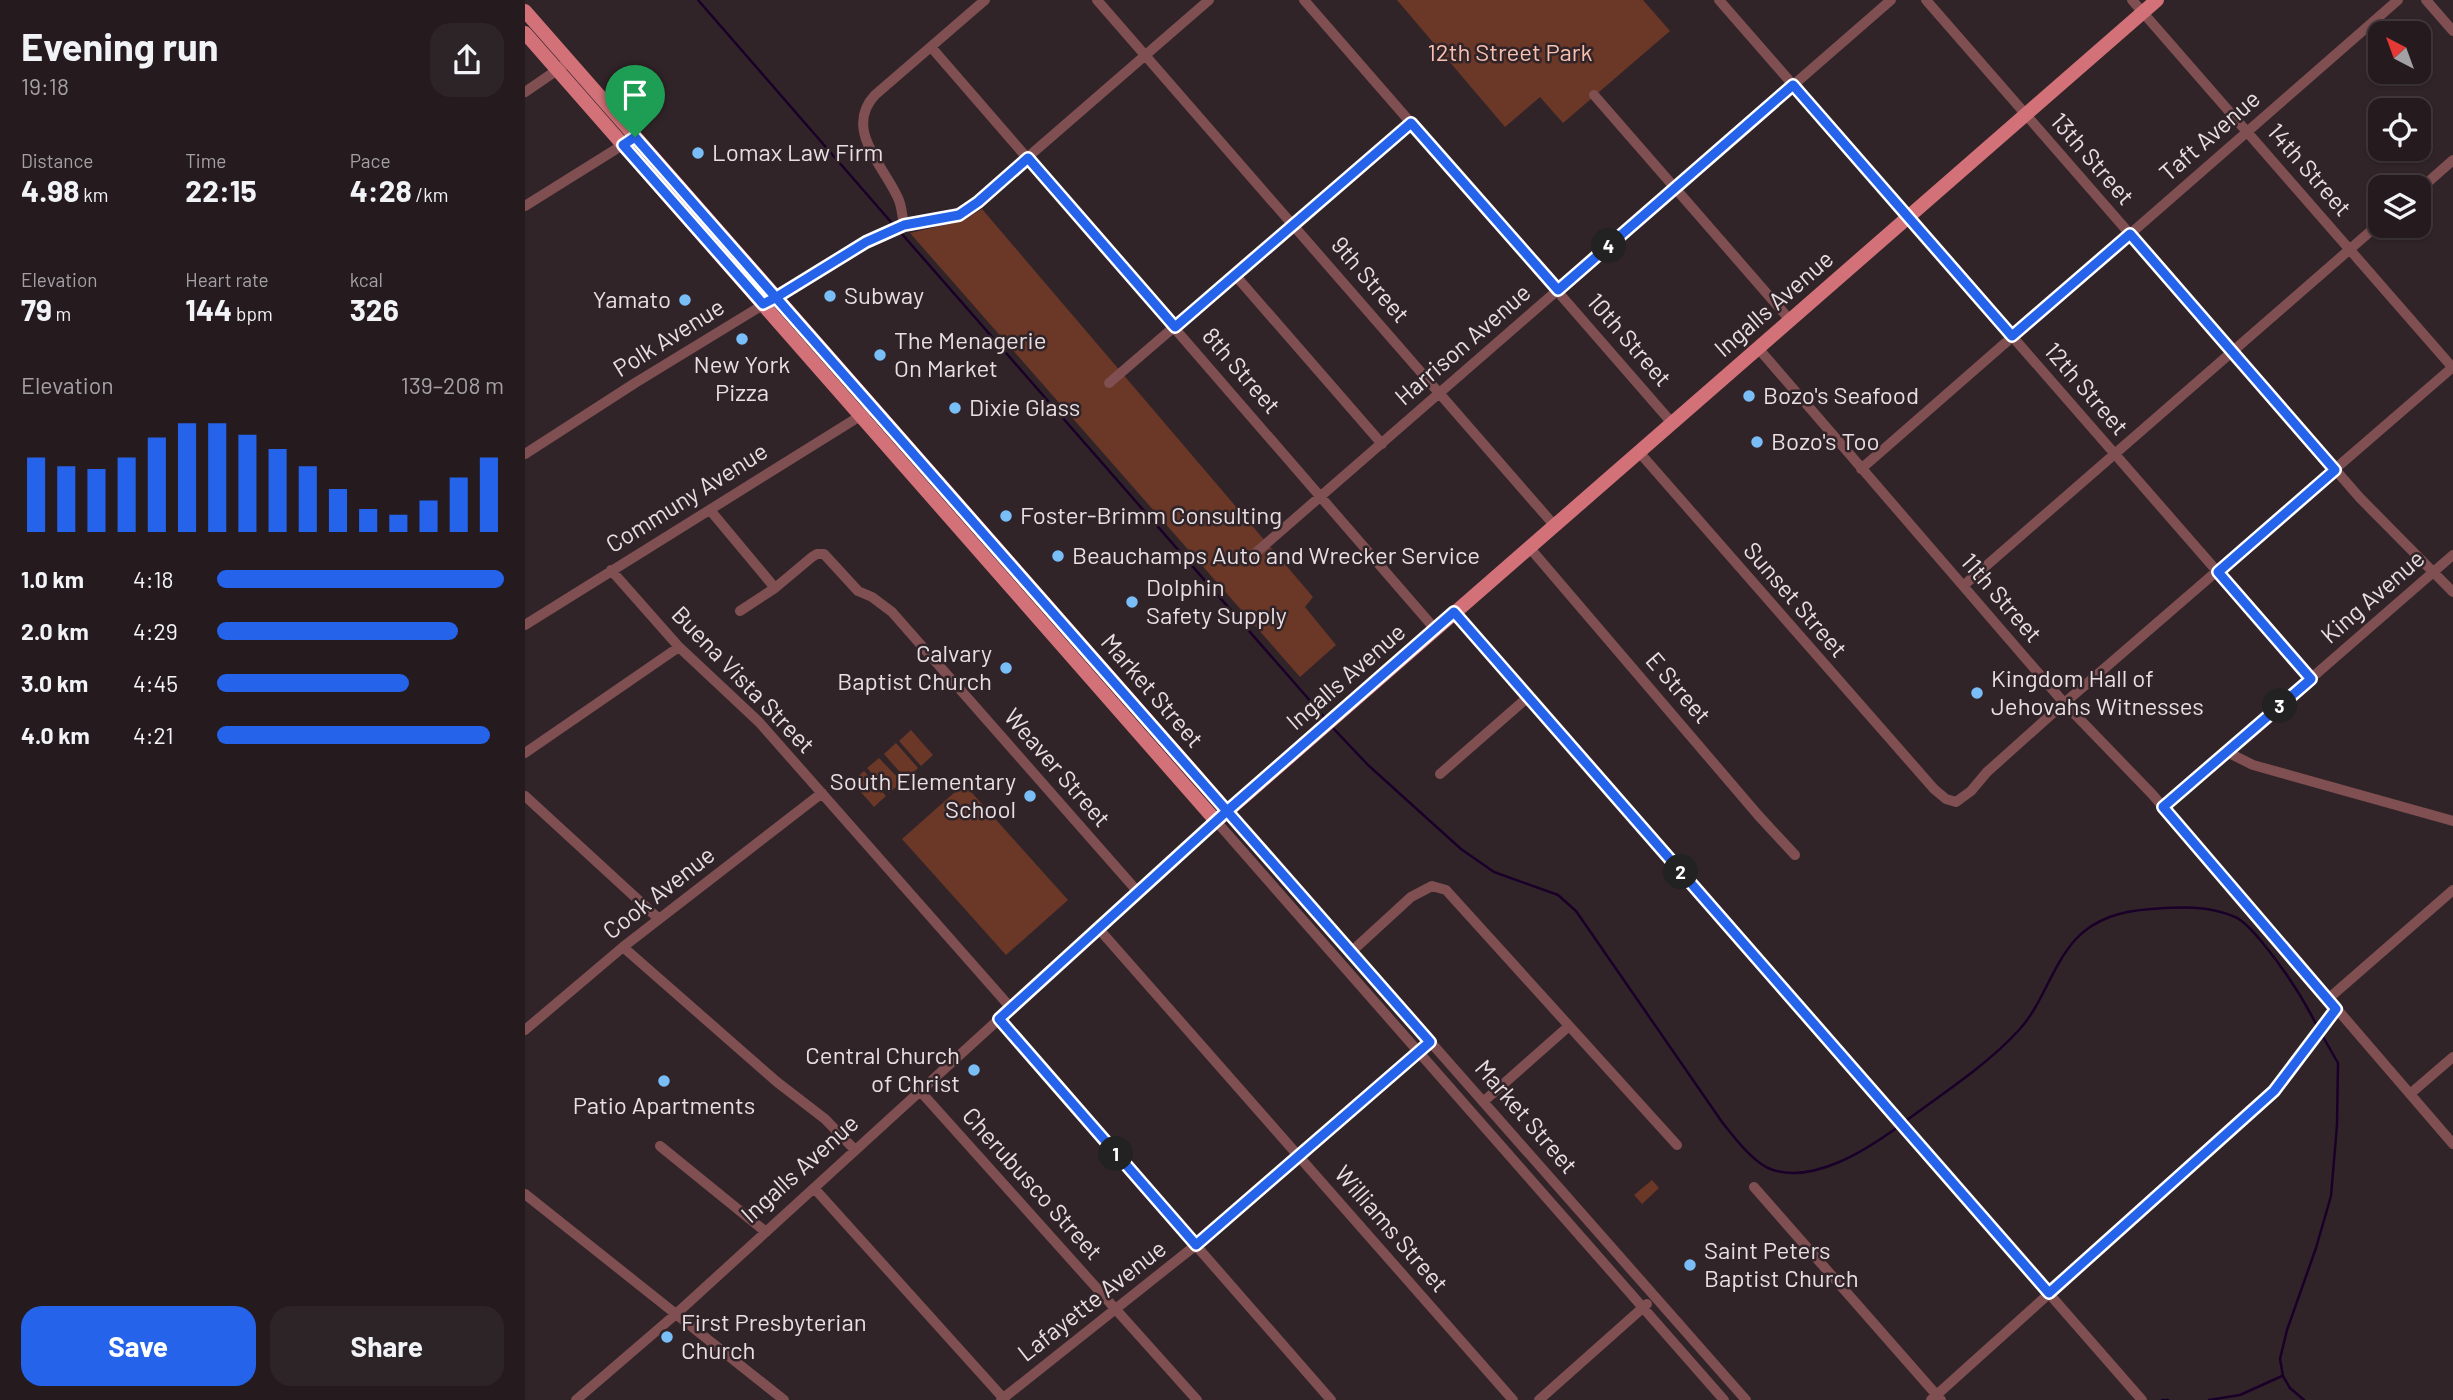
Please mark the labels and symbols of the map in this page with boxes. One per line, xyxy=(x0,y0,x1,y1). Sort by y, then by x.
north arrow xyxy=(2368,21,2431,84)
park label: 12th Street Park xyxy=(1427,37,1593,66)
pin xyxy=(605,65,665,137)
street label: Taft Avenue xyxy=(2153,83,2265,186)
street label: 13th Street xyxy=(2045,106,2141,210)
street label: 14th Street xyxy=(2262,117,2358,221)
place label: Lomax Law Firm xyxy=(712,137,883,166)
marker: Lomax Law Firm xyxy=(690,145,706,161)
pin: 4 xyxy=(1591,229,1627,264)
street label: 9th Street xyxy=(1326,230,1416,328)
street label: Ingalls Avenue xyxy=(1708,243,1838,362)
street label: Harrison Avenue xyxy=(1388,277,1536,411)
place label: Subway xyxy=(844,280,924,309)
place label: Yamato xyxy=(593,284,671,313)
street label: 10th Street xyxy=(1582,287,1678,392)
marker: Subway xyxy=(822,288,838,304)
street label: Polk Avenue xyxy=(607,291,729,382)
marker: Yamato xyxy=(677,292,693,308)
street label: 8th Street xyxy=(1197,321,1287,419)
place label: The Menagerie On Market xyxy=(894,325,1046,382)
marker: New York Pizza xyxy=(734,331,750,347)
street label: 12th Street xyxy=(2039,336,2135,440)
marker: The Menagerie On Market xyxy=(872,347,888,363)
place label: New York Pizza xyxy=(694,349,790,406)
place label: Bozo's Seafood xyxy=(1763,380,1919,409)
marker: Bozo's Seafood xyxy=(1741,388,1757,404)
place label: Dixie Glass xyxy=(969,392,1080,421)
marker: Dixie Glass xyxy=(947,400,963,416)
place label: Bozo's Too xyxy=(1771,426,1880,455)
marker: Bozo's Too xyxy=(1749,434,1765,450)
street label: Communy Avenue xyxy=(600,435,772,558)
place label: Foster-Brimm Consulting xyxy=(1020,500,1282,529)
marker: Foster-Brimm Consulting xyxy=(998,508,1014,524)
street label: Sunset Street xyxy=(1738,536,1854,663)
place label: Beauchamps Auto and Wrecker Service xyxy=(1072,540,1480,569)
street label: King Avenue xyxy=(2314,543,2430,649)
street label: 11th Street xyxy=(1955,546,2049,648)
marker: Beauchamps Auto and Wrecker Service xyxy=(1050,548,1066,564)
place label: Dolphin Safety Supply xyxy=(1146,572,1287,629)
marker: Dolphin Safety Supply xyxy=(1124,594,1140,610)
street label: Buena Vista Street xyxy=(666,599,822,759)
street label: Ingalls Avenue xyxy=(1280,616,1410,735)
street label: Market Street xyxy=(1096,627,1210,753)
place label: Calvary Baptist Church xyxy=(837,638,992,695)
street label: E Street xyxy=(1640,645,1718,729)
marker: Calvary Baptist Church xyxy=(998,660,1014,676)
place label: Kingdom Hall of Jehovahs Witnesses xyxy=(1991,663,2204,720)
marker: Kingdom Hall of Jehovahs Witnesses xyxy=(1969,685,1985,701)
pin: 3 xyxy=(2263,688,2297,724)
street label: Weaver Street xyxy=(999,702,1117,832)
place label: South Elementary School xyxy=(830,766,1016,823)
marker: South Elementary School xyxy=(1022,788,1038,804)
street label: Cook Avenue xyxy=(596,839,720,944)
pin: 2 xyxy=(1663,854,1699,890)
place label: Central Church of Christ xyxy=(805,1040,960,1097)
street label: Market Street xyxy=(1470,1053,1584,1179)
marker: Central Church of Christ xyxy=(966,1062,982,1078)
marker: Patio Apartments xyxy=(656,1073,672,1089)
place label: Patio Apartments xyxy=(573,1090,755,1119)
street label: Cherubusco Street xyxy=(957,1101,1109,1265)
street label: Ingalls Avenue xyxy=(734,1108,864,1228)
pin: 1 xyxy=(1099,1136,1133,1172)
street label: Williams Street xyxy=(1329,1159,1455,1297)
street label: Lafayette Avenue xyxy=(1011,1233,1171,1367)
place label: Saint Peters Baptist Church xyxy=(1704,1235,1859,1292)
marker: Saint Peters Baptist Church xyxy=(1682,1257,1698,1273)
place label: First Presbyterian Church xyxy=(681,1307,867,1364)
marker: First Presbyterian Church xyxy=(659,1329,675,1345)

